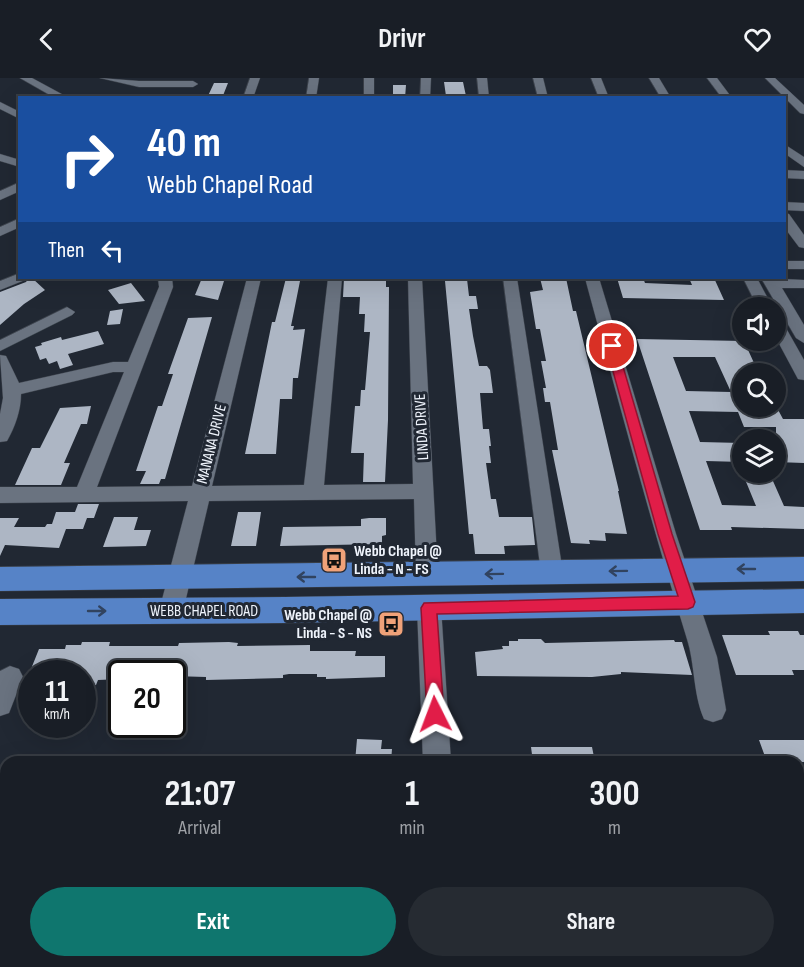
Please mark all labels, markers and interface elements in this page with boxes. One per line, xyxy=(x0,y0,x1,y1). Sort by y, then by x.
icon: back xyxy=(30,23,63,56)
text: Drivr xyxy=(378,23,426,55)
icon: heart xyxy=(741,23,774,56)
text: 40 m xyxy=(147,118,221,169)
icon: right xyxy=(48,120,126,198)
text: Webb Chapel Road xyxy=(147,169,313,201)
icon: left xyxy=(96,234,129,267)
text: Then xyxy=(48,237,84,264)
map controls xyxy=(732,297,786,483)
button: sound xyxy=(732,297,786,351)
pin xyxy=(586,320,637,371)
icon: arrive xyxy=(595,329,628,362)
button: search xyxy=(732,363,786,417)
street label: LINDA DRIVE xyxy=(411,393,433,461)
street label: MANANA DRIVE xyxy=(193,402,231,486)
button: layers xyxy=(732,429,786,483)
place label: Webb Chapel @ Linda - N - FS xyxy=(354,542,442,579)
bus stop icon: Webb Chapel @ Linda - N - FS xyxy=(319,545,349,575)
one-way arrow xyxy=(736,564,756,575)
one-way arrow xyxy=(609,565,629,577)
one-way arrow xyxy=(484,568,504,580)
one-way arrow xyxy=(296,571,316,583)
street label: WEBB CHAPEL ROAD xyxy=(150,602,258,621)
one-way arrow xyxy=(87,605,107,617)
place label: Webb Chapel @ Linda - S - NS xyxy=(284,606,372,643)
bus stop icon: Webb Chapel @ Linda - S - NS xyxy=(376,609,406,639)
speed limit sign: 20 xyxy=(108,660,186,738)
text: 11 xyxy=(45,674,69,710)
position arrow xyxy=(403,682,467,746)
text: km/h xyxy=(44,705,70,724)
text: 21:07 xyxy=(164,773,235,816)
text: 1 xyxy=(405,773,419,816)
text: 300 xyxy=(589,773,640,816)
text: Arrival xyxy=(178,816,221,840)
text: min xyxy=(400,816,425,840)
text: m xyxy=(608,816,621,840)
button: Exit xyxy=(30,887,396,956)
button: Share xyxy=(408,887,774,956)

